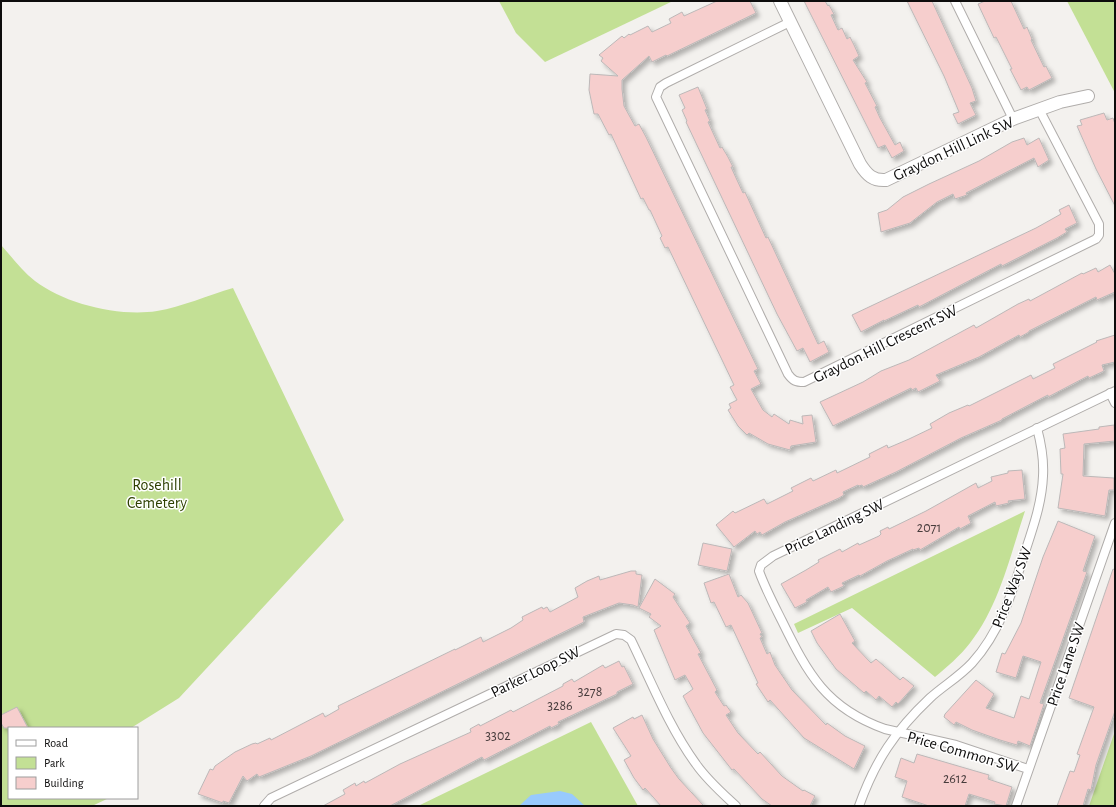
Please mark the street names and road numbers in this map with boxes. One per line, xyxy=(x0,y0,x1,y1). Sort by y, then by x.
street label: Graydon Hill Link SW xyxy=(891,114,1017,185)
street label: Graydon Hill Crescent SW xyxy=(811,302,961,387)
street label: Price Landing SW xyxy=(782,496,887,558)
street label: Price Way SW xyxy=(989,544,1036,630)
street label: Price Lane SW xyxy=(1044,620,1088,708)
street label: Parker Loop SW xyxy=(488,643,583,700)
street label: Price Common SW xyxy=(905,728,1021,776)

